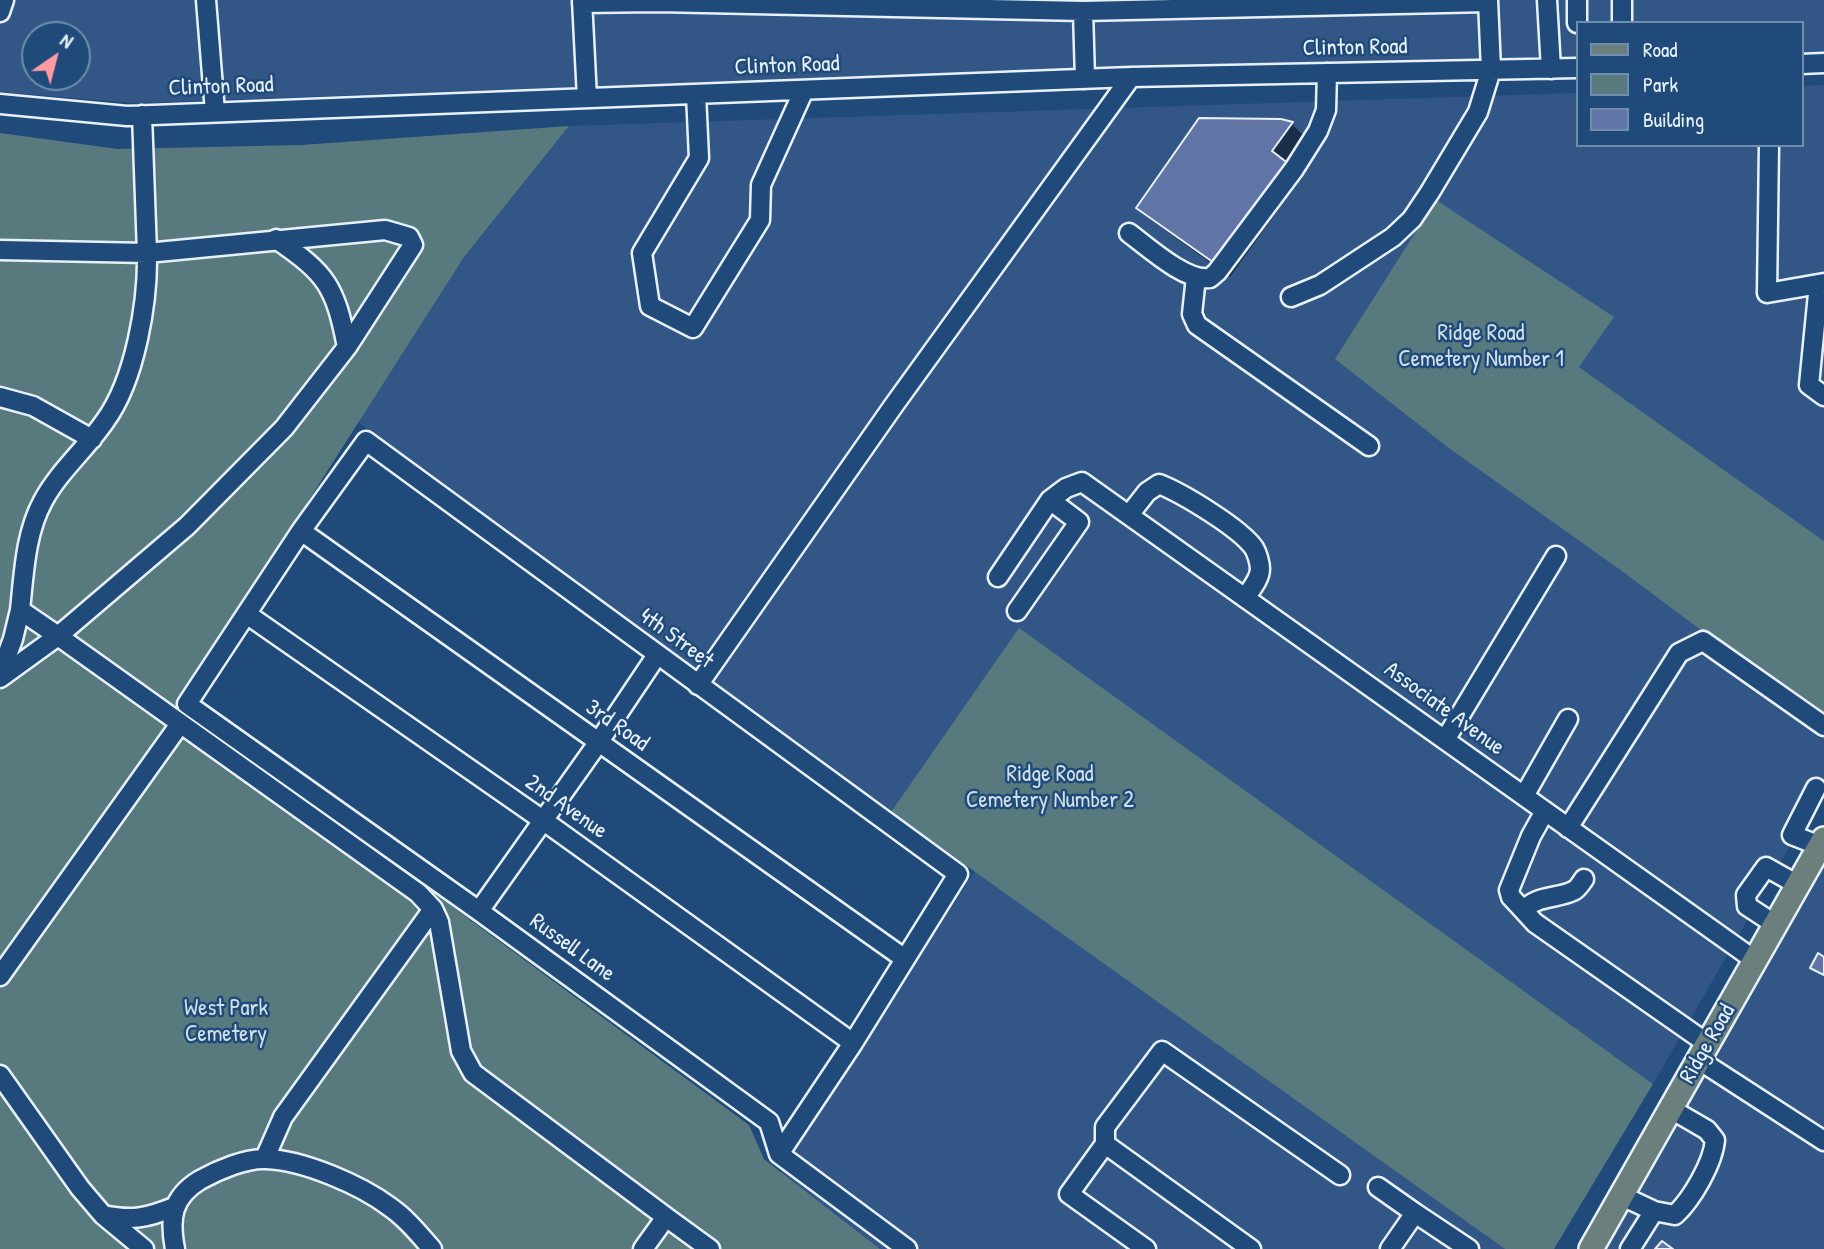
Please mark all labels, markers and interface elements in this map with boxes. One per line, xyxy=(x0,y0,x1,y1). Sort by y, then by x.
north arrow xyxy=(21,21,91,91)
legend xyxy=(1576,21,1803,147)
text: N xyxy=(55,27,78,54)
street label: Clinton Road xyxy=(1302,33,1408,63)
text: Road xyxy=(1643,35,1677,64)
street label: Clinton Road xyxy=(734,50,840,82)
text: Park xyxy=(1643,70,1678,99)
street label: Clinton Road xyxy=(168,71,274,103)
text: Building xyxy=(1643,105,1704,134)
park label: Ridge Road Cemetery Number 1 xyxy=(1398,320,1564,374)
street label: 4th Street xyxy=(633,603,719,675)
street label: Associate Avenue xyxy=(1378,656,1510,762)
street label: 3rd Road xyxy=(580,694,654,758)
park label: Ridge Road Cemetery Number 2 xyxy=(966,761,1134,815)
street label: 2nd Avenue xyxy=(520,769,612,845)
street label: Russell Lane xyxy=(524,908,620,988)
park label: West Park Cemetery xyxy=(184,995,268,1049)
street label: Ridge Road xyxy=(1674,999,1742,1089)

